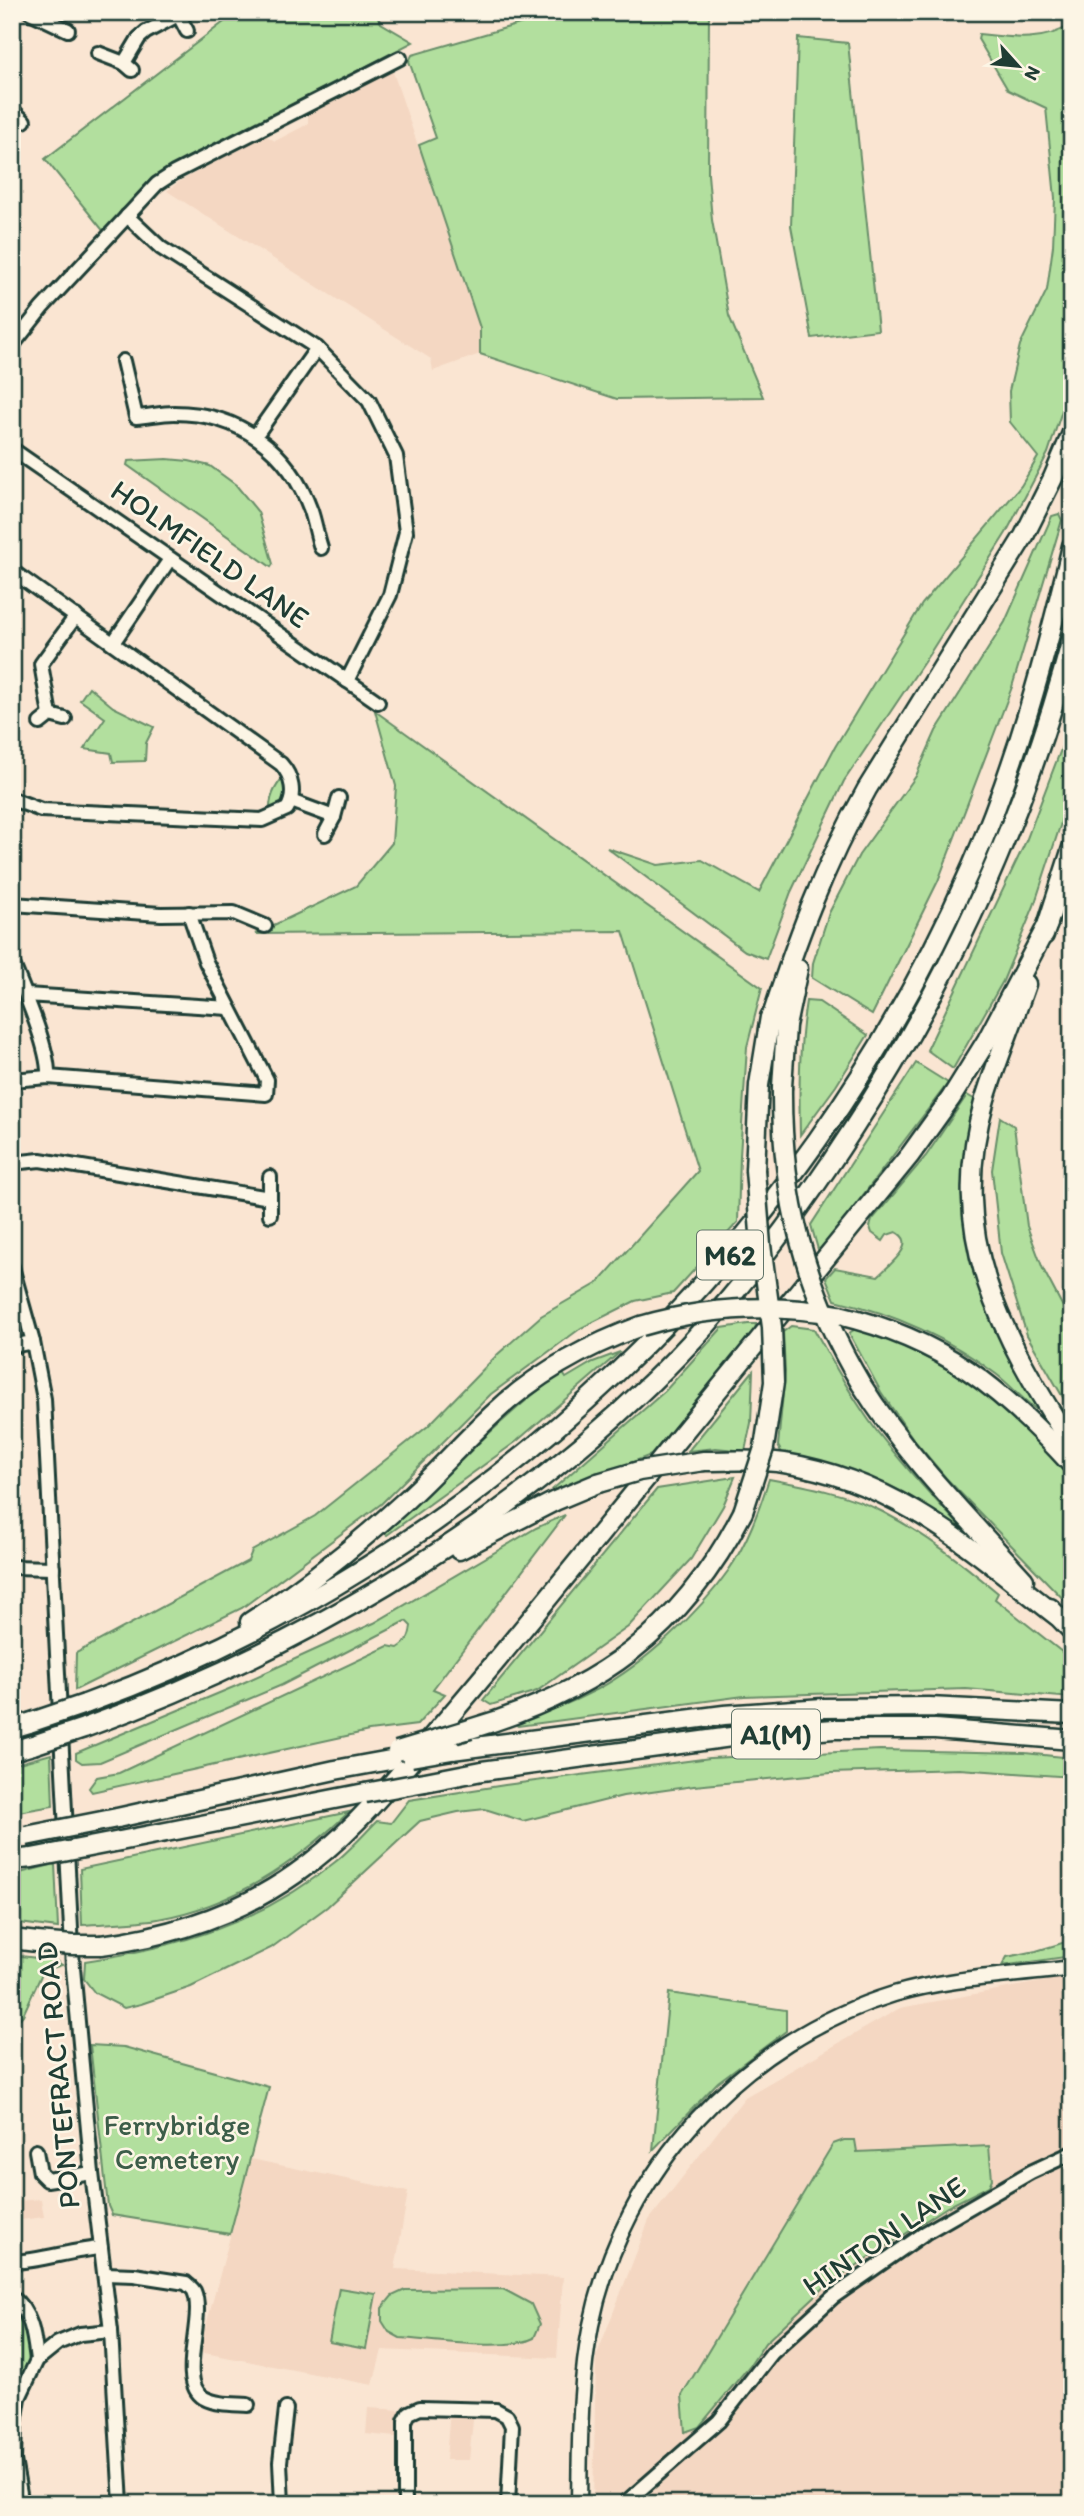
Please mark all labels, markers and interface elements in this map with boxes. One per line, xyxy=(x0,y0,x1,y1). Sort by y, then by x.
north arrow xyxy=(982,32,1052,102)
text: N xyxy=(1020,63,1046,84)
street label: HOLMFIELD LANE xyxy=(104,471,317,636)
road number: M62 xyxy=(697,1230,763,1280)
road number: A1(M) xyxy=(732,1710,820,1758)
street label: PONTEFRACT ROAD xyxy=(27,1940,88,2210)
park label: Ferrybridge Cemetery xyxy=(104,2106,250,2177)
street label: HINTON LANE xyxy=(795,2167,972,2304)

